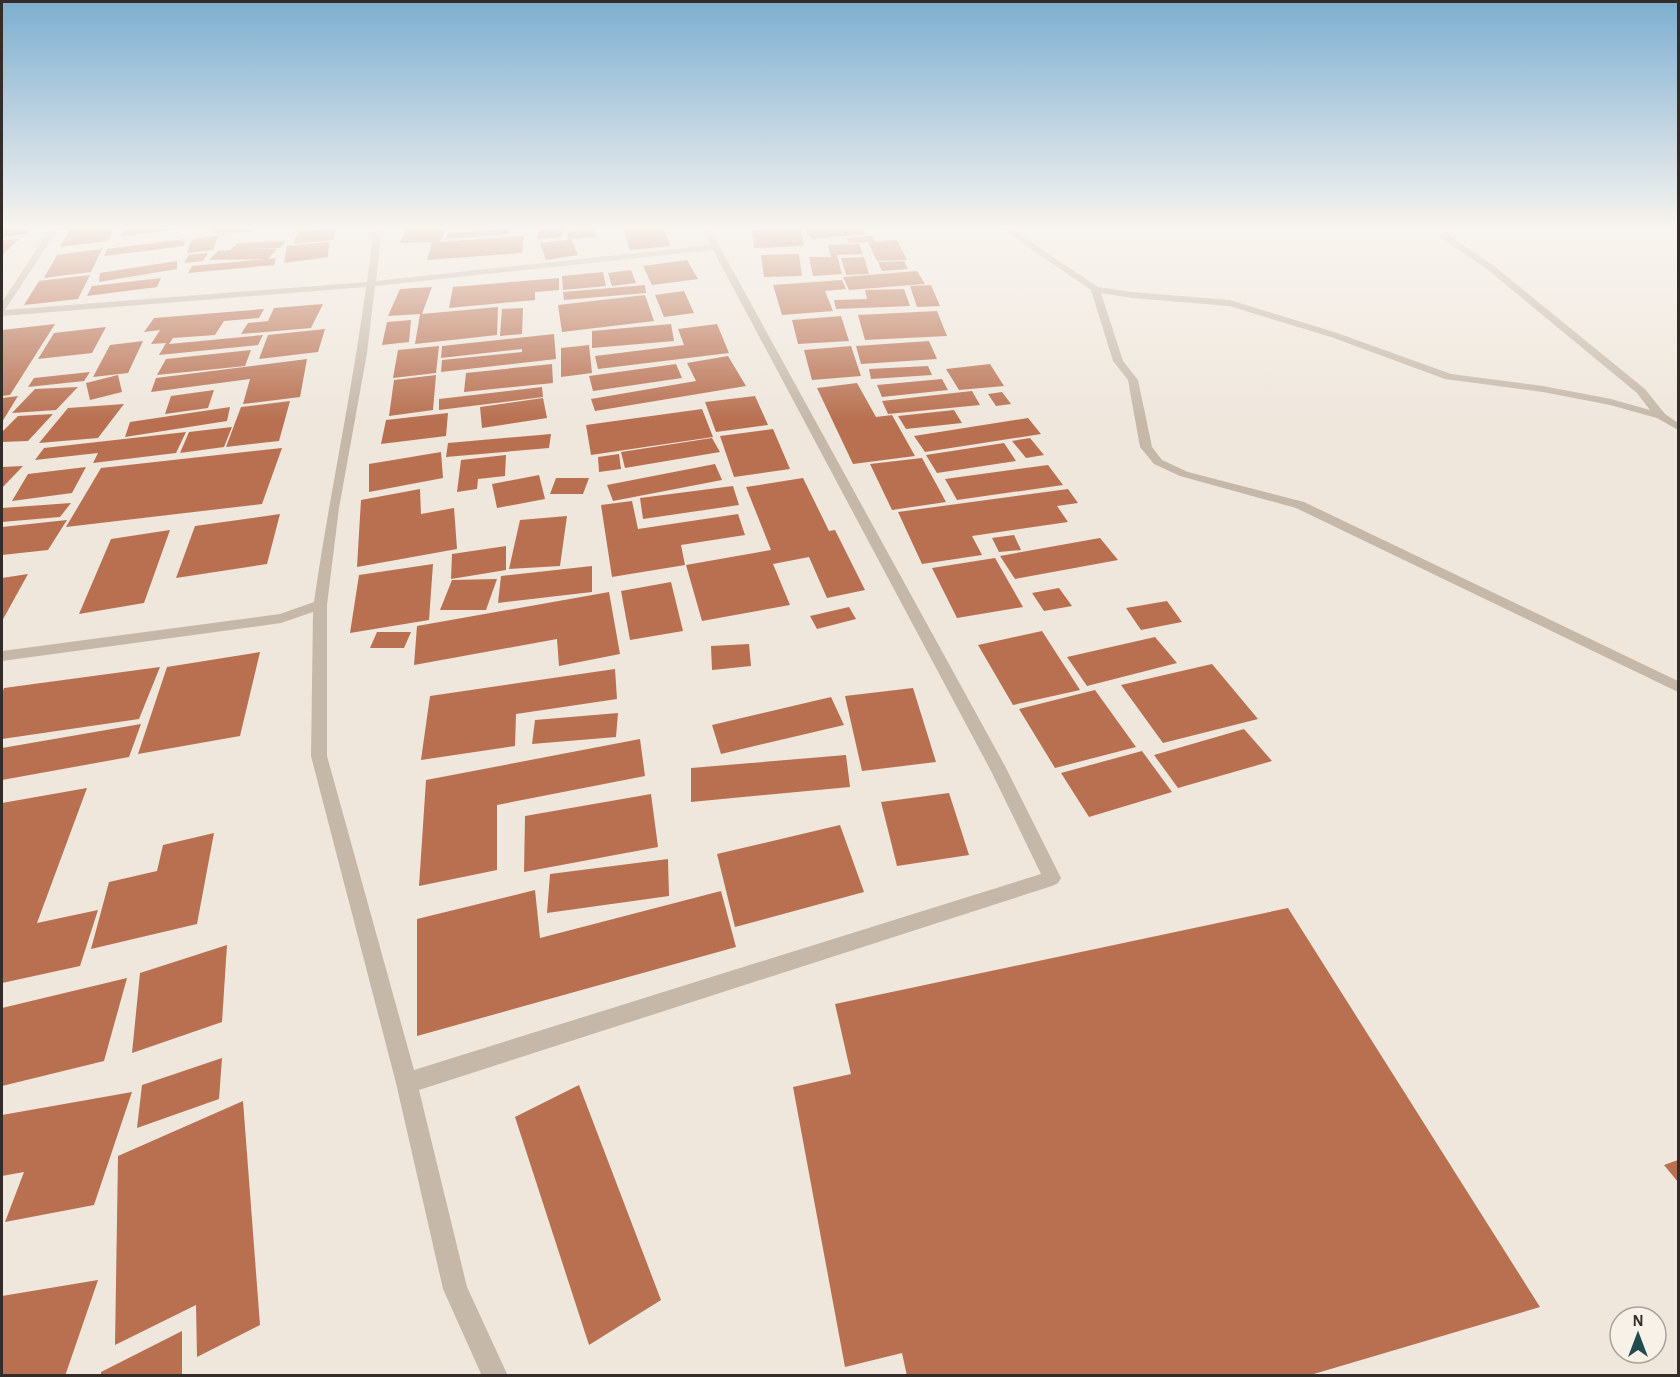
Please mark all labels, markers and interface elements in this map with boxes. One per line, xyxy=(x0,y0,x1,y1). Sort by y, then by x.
north arrow xyxy=(1608,1305,1668,1365)
text: N xyxy=(1632,1313,1644,1329)

